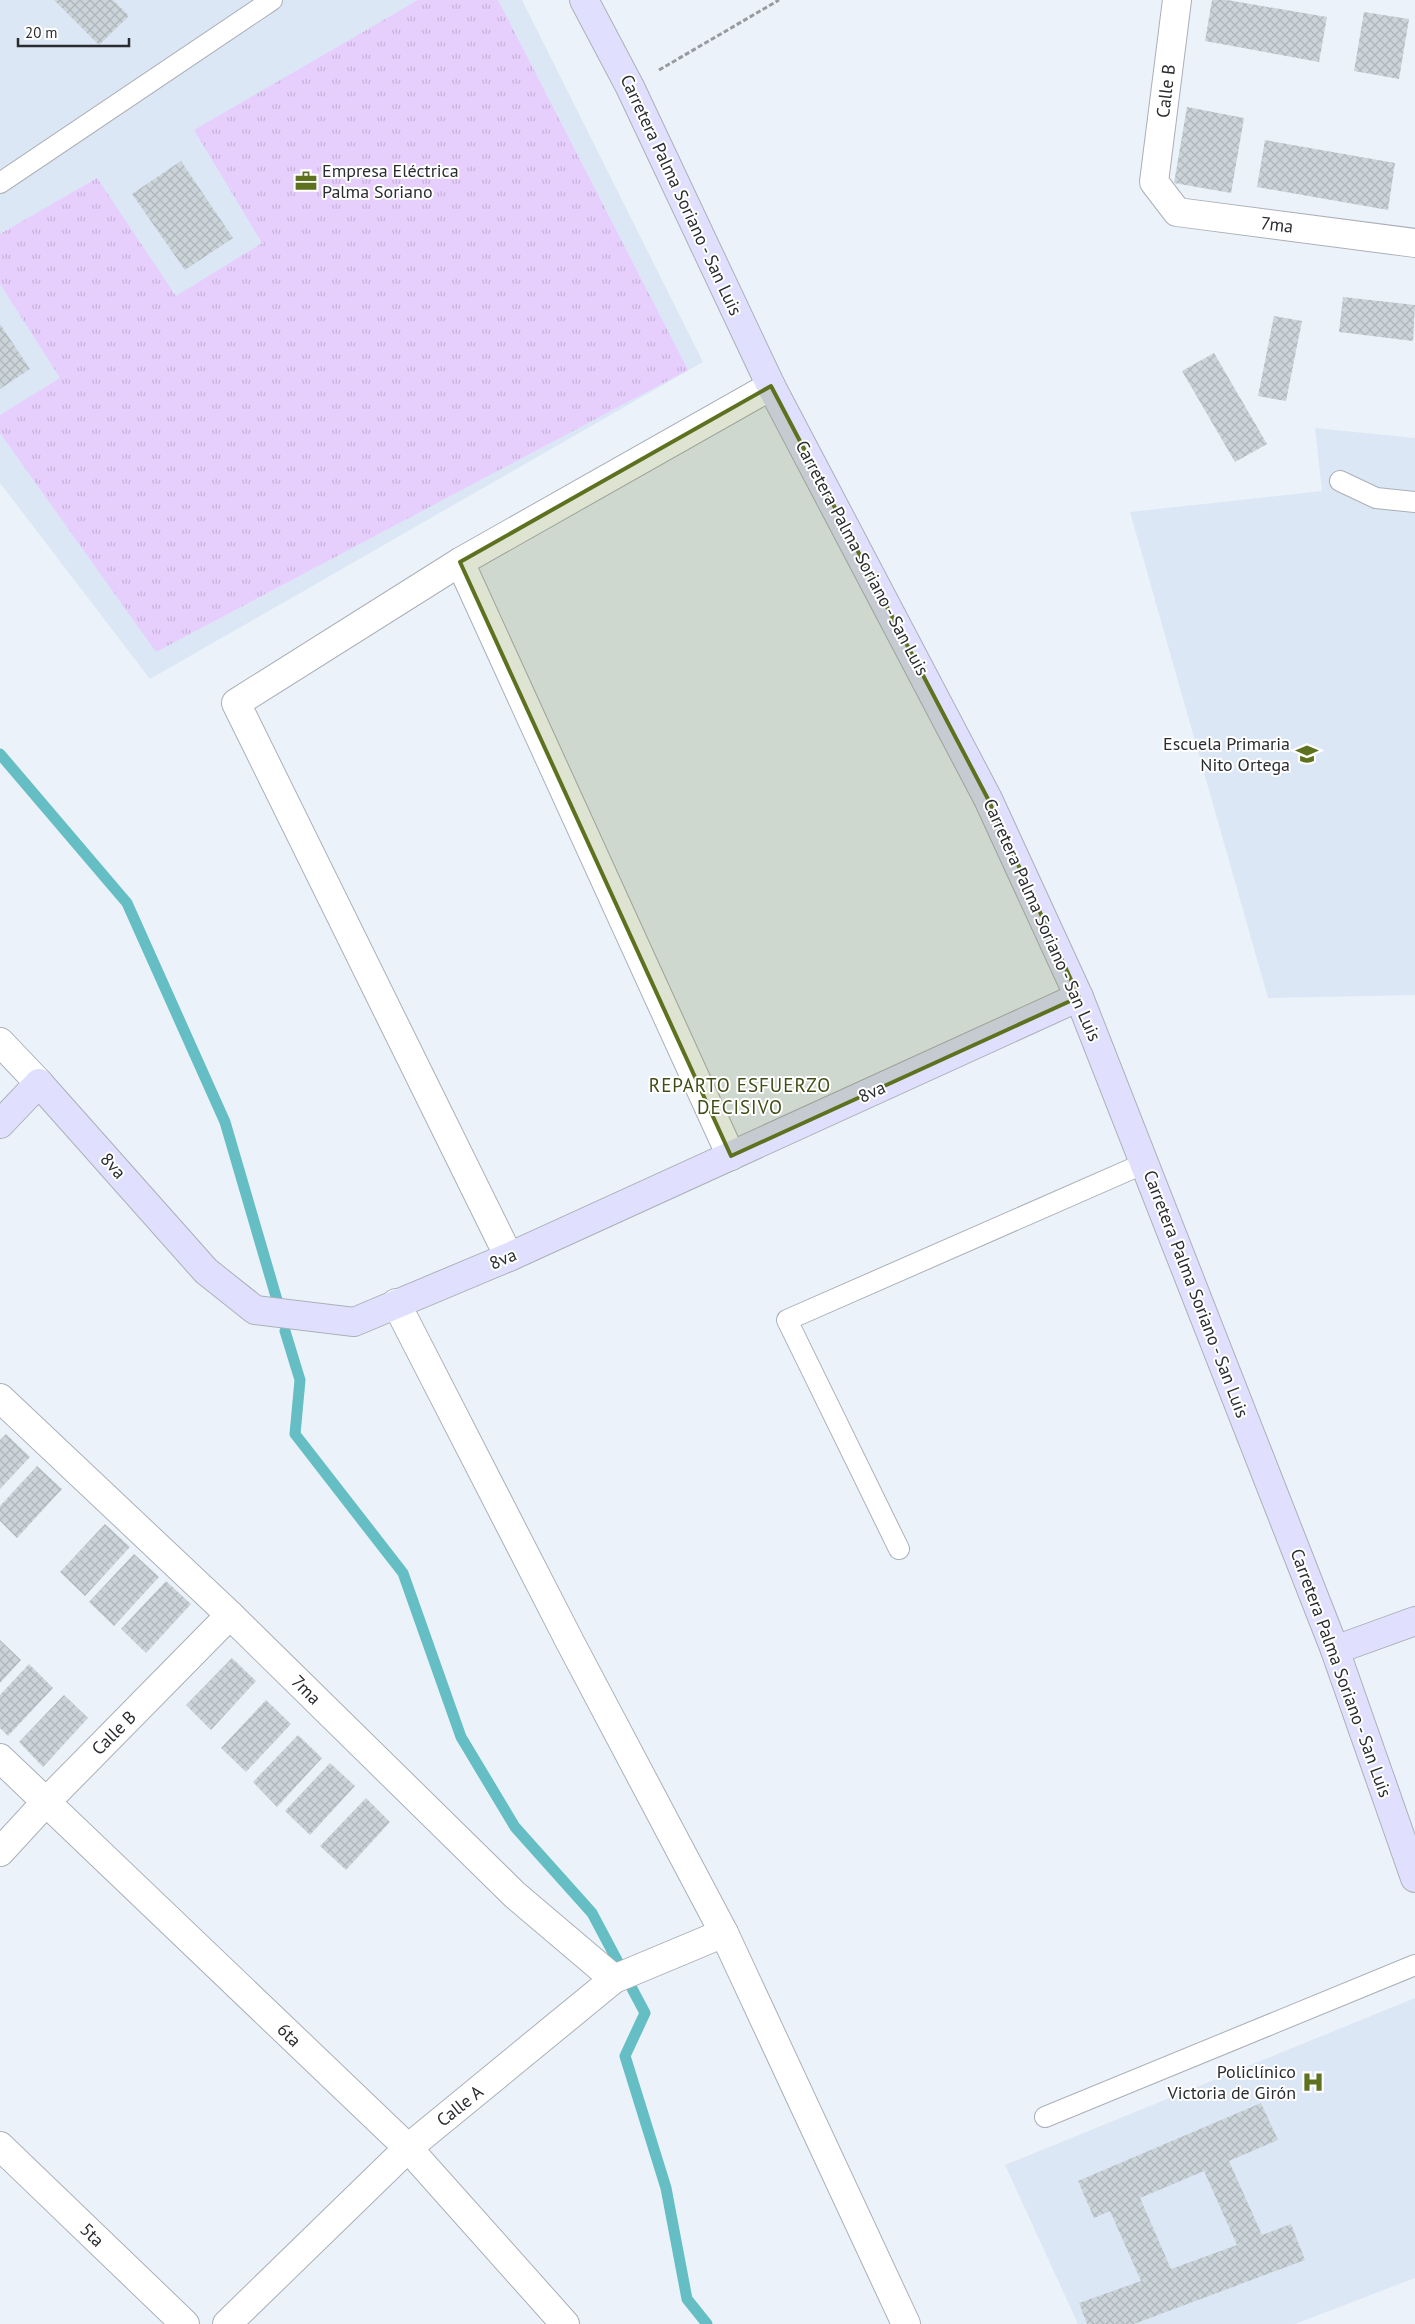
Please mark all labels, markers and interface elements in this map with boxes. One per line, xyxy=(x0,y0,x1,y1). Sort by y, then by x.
scale bar xyxy=(18,15,129,47)
text: 20 m xyxy=(25,23,58,42)
street label: Calle B xyxy=(1151,63,1180,119)
street label: Carretera Palma Soriano - San Luis xyxy=(615,71,747,319)
place label: Empresa Eléctrica Palma Soriano xyxy=(322,159,459,203)
office icon: Empresa Eléctrica Palma Soriano xyxy=(293,168,319,194)
street label: 7ma xyxy=(1260,211,1295,238)
street label: Carretera Palma Soriano - San Luis xyxy=(791,436,934,679)
place label: Escuela Primaria Nito Ortega xyxy=(1163,732,1290,776)
school or university icon: Escuela Primaria Nito Ortega xyxy=(1294,741,1320,767)
street label: Carretera Palma Soriano - San Luis xyxy=(978,795,1106,1045)
district label: REPARTO ESFUERZO DECISIVO xyxy=(649,1073,831,1119)
street label: 8va xyxy=(855,1075,889,1108)
street label: 8va xyxy=(96,1148,131,1184)
street label: Carretera Palma Soriano - San Luis xyxy=(1139,1167,1254,1421)
street label: 8va xyxy=(486,1243,520,1274)
street label: Carretera Palma Soriano - San Luis xyxy=(1286,1545,1397,1800)
street label: 7ma xyxy=(287,1670,326,1709)
street label: Calle B xyxy=(86,1705,141,1760)
street label: 6ta xyxy=(272,2018,306,2052)
place label: Policlínico Victoria de Girón xyxy=(1167,2060,1296,2104)
hospital icon: Policlínico Victoria de Girón xyxy=(1300,2069,1326,2095)
street label: Calle A xyxy=(432,2080,488,2131)
street label: 5ta xyxy=(75,2218,109,2252)

